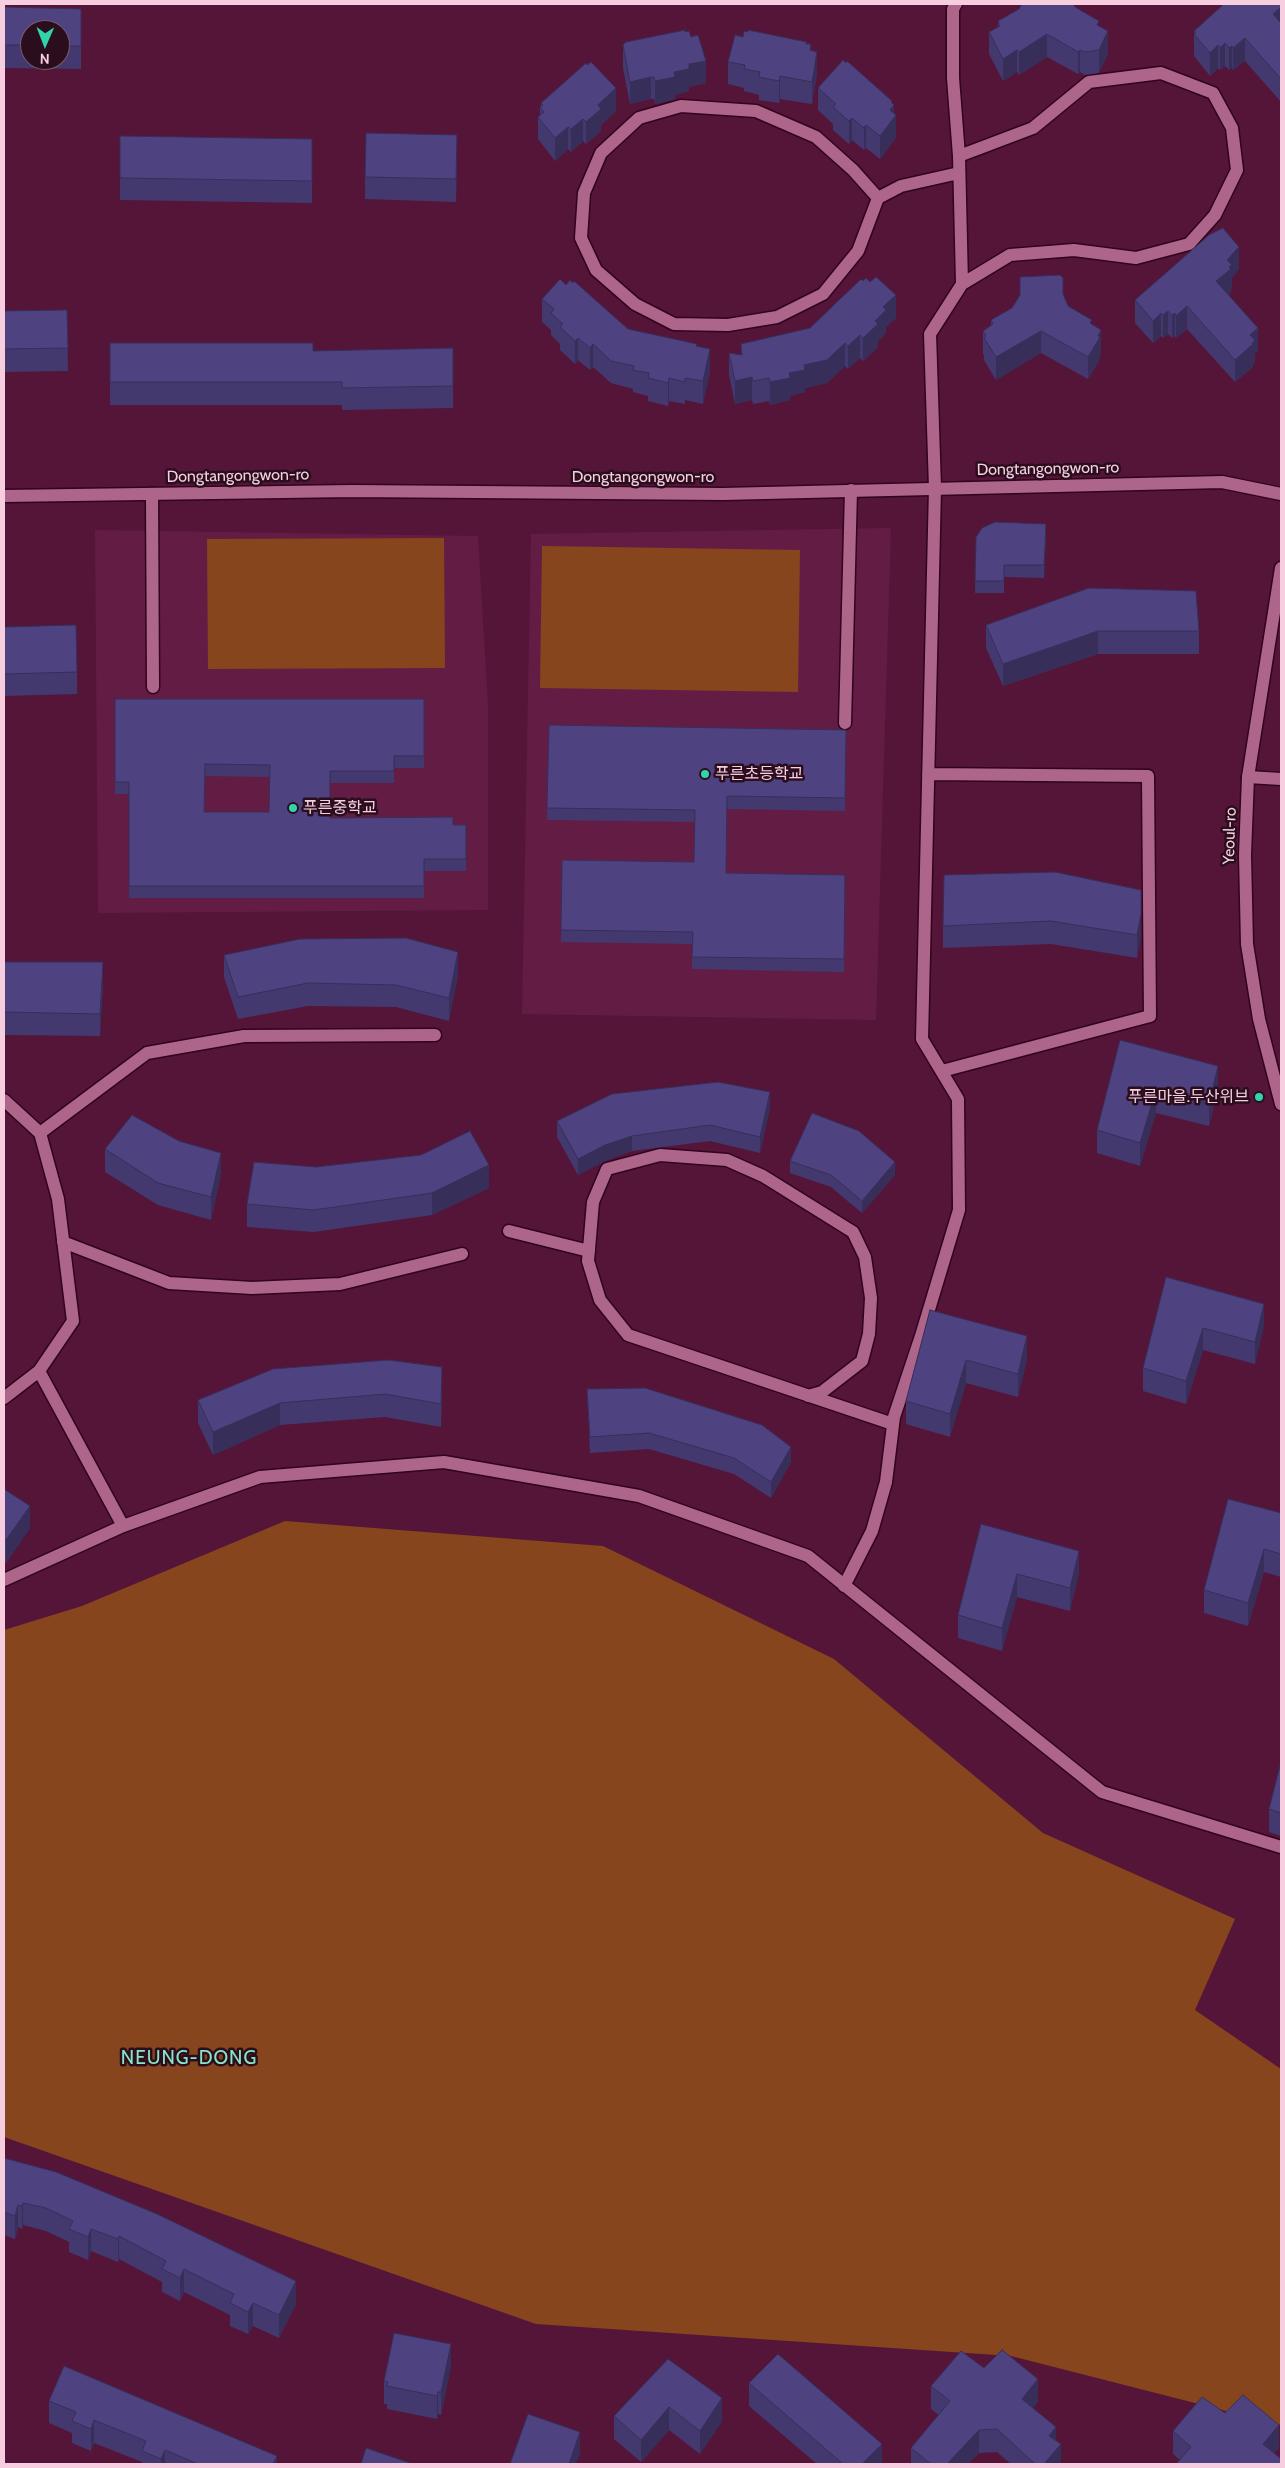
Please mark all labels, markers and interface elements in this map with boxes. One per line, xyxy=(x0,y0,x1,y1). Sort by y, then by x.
north arrow xyxy=(20,20,70,70)
text: N xyxy=(40,50,50,68)
street label: Dongtangongwon-ro xyxy=(977,458,1119,480)
street label: Dongtangongwon-ro xyxy=(167,465,309,487)
street label: Dongtangongwon-ro xyxy=(572,467,714,487)
place label: 푸른초등학교 xyxy=(715,764,803,784)
marker: 푸른초등학교 xyxy=(699,768,711,780)
place label: 푸른중학교 xyxy=(303,798,377,818)
marker: 푸른중학교 xyxy=(287,802,299,814)
street label: Yeoul-ro xyxy=(1219,807,1241,865)
place label: 푸른마을.두산위브 xyxy=(1128,1087,1249,1107)
marker: 푸른마을.두산위브 xyxy=(1253,1091,1265,1103)
district label: NEUNG-DONG xyxy=(120,2047,258,2069)

